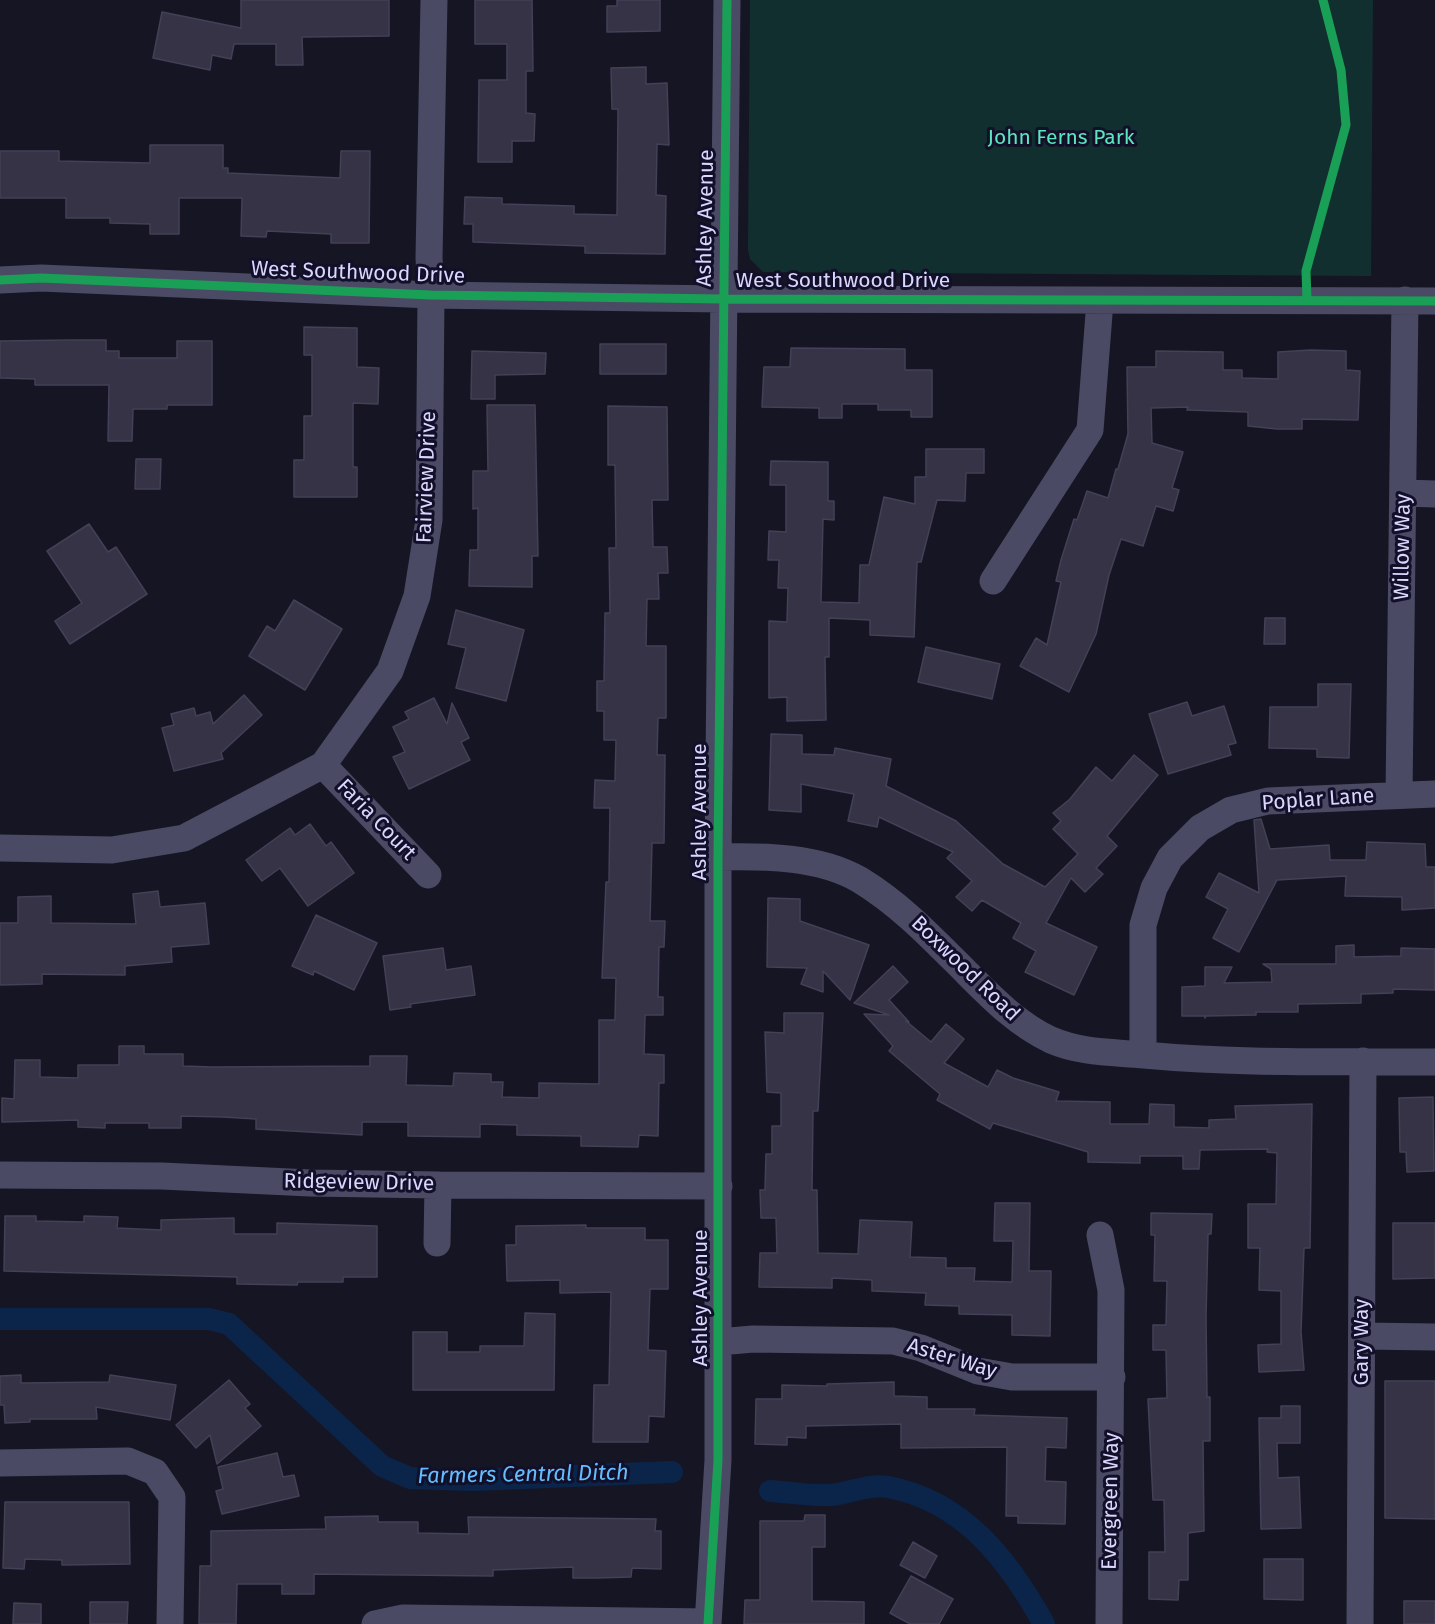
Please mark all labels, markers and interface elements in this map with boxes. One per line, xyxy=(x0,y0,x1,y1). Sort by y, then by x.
park label: John Ferns Park xyxy=(988,125,1134,151)
street label: Ashley Avenue xyxy=(692,149,720,287)
street label: West Southwood Drive xyxy=(250,257,466,289)
street label: West Southwood Drive xyxy=(736,268,950,294)
street label: Fairview Drive xyxy=(412,411,442,543)
street label: Willow Way xyxy=(1389,494,1417,600)
street label: Ashley Avenue xyxy=(687,743,713,881)
street label: Faria Court xyxy=(331,774,421,866)
street label: Poplar Lane xyxy=(1261,783,1375,817)
street label: Boxwood Road xyxy=(905,911,1025,1027)
street label: Ridgeview Drive xyxy=(283,1169,435,1197)
street label: Ashley Avenue xyxy=(688,1229,714,1367)
street label: Gary Way xyxy=(1349,1299,1375,1385)
street label: Aster Way xyxy=(904,1333,1000,1385)
street label: Evergreen Way xyxy=(1097,1432,1125,1570)
water label: Farmers Central Ditch xyxy=(417,1460,629,1490)

